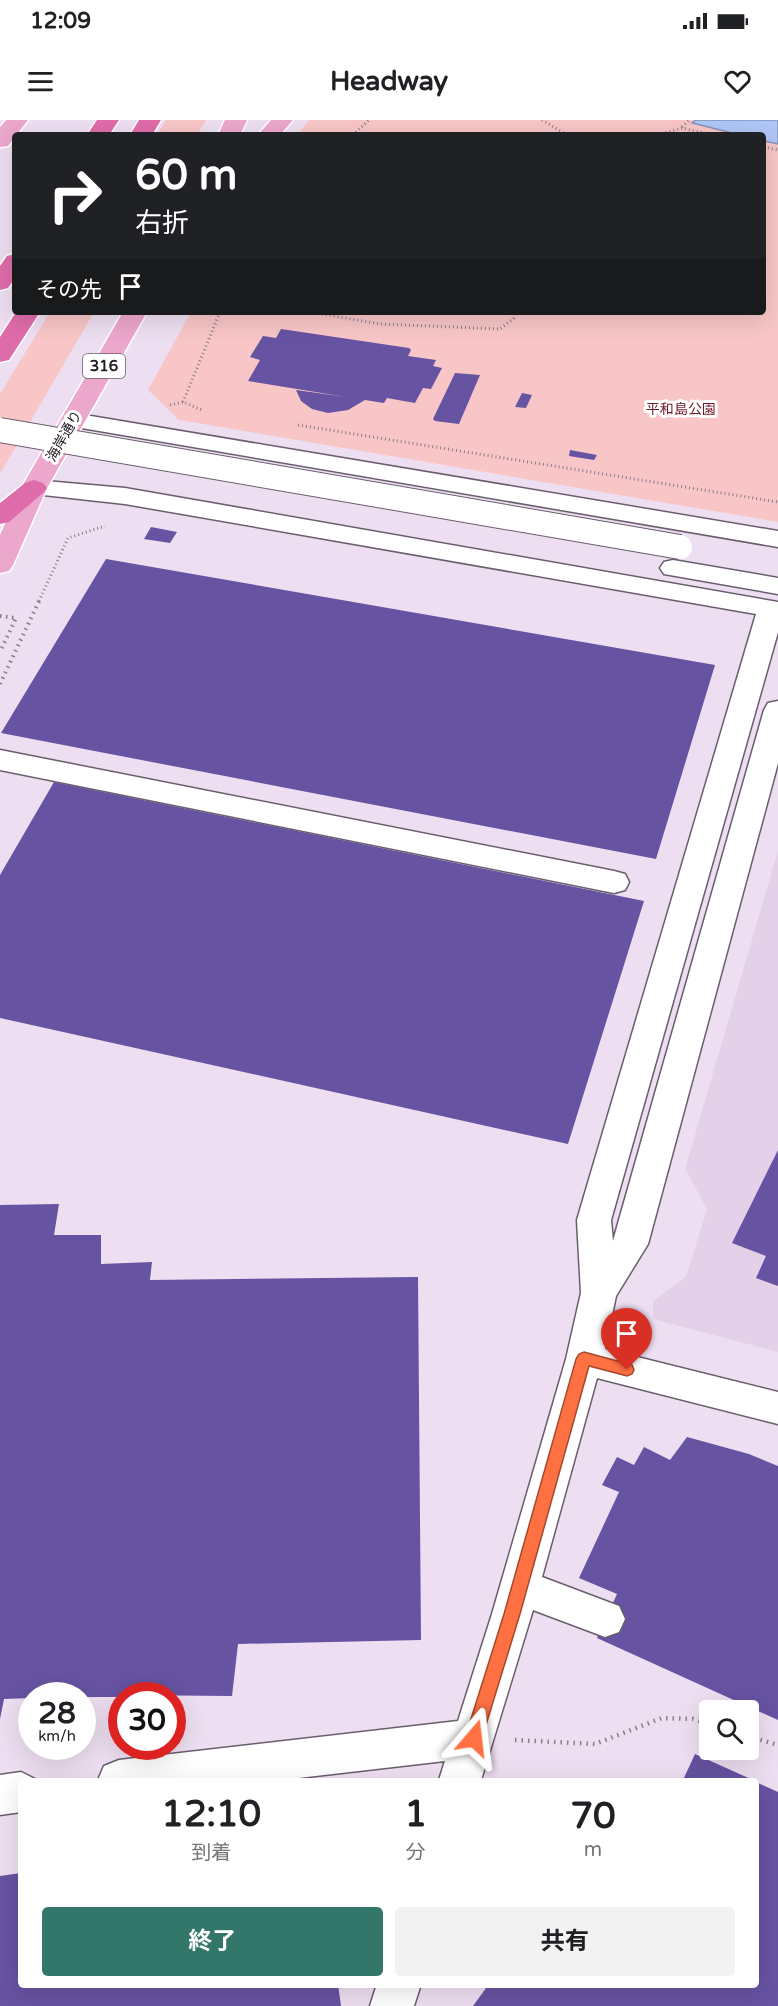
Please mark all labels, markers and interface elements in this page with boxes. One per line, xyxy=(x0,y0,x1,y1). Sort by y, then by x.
text: 12:09 xyxy=(30,8,91,34)
icon: menu xyxy=(24,65,57,98)
text: Headway xyxy=(330,65,448,98)
icon: heart xyxy=(721,65,754,98)
text: 60 m xyxy=(135,150,237,201)
icon: right xyxy=(36,156,114,234)
text: 右折 xyxy=(135,207,189,240)
icon: arrive xyxy=(114,270,147,303)
text: その先 xyxy=(36,277,102,303)
road number: 316 xyxy=(83,354,125,378)
park label: 平和島公園 xyxy=(646,401,716,418)
street label: 海岸通り xyxy=(43,408,85,464)
pin xyxy=(601,1308,652,1370)
icon: arrive xyxy=(610,1317,643,1350)
speed limit sign: 30 xyxy=(108,1682,186,1760)
text: 28 xyxy=(38,1695,76,1732)
map controls xyxy=(699,1700,759,1760)
button: search xyxy=(699,1700,759,1760)
position arrow xyxy=(442,1706,506,1770)
text: km/h xyxy=(38,1727,76,1745)
text: 12:10 xyxy=(161,1793,261,1836)
text: 1 xyxy=(404,1793,427,1836)
text: 70 xyxy=(570,1795,616,1838)
text: m xyxy=(584,1838,602,1862)
text: 到着 xyxy=(191,1841,231,1865)
text: 分 xyxy=(406,1841,426,1865)
button: 終了 xyxy=(42,1907,383,1976)
button: 共有 xyxy=(395,1907,735,1976)

